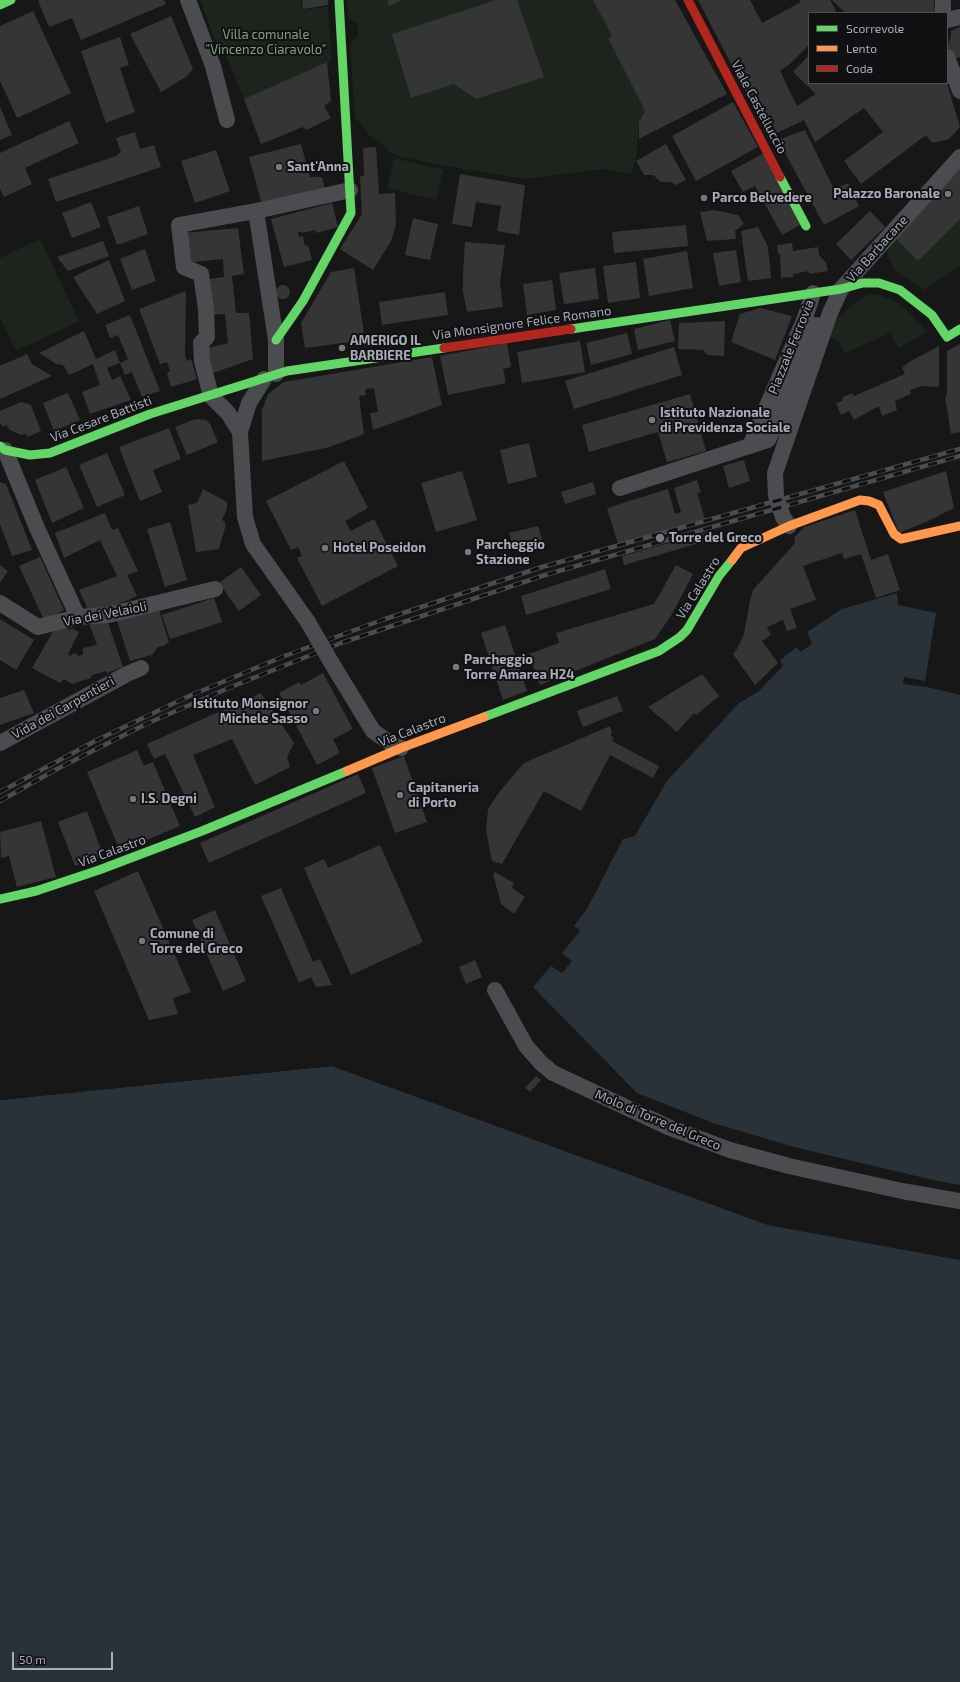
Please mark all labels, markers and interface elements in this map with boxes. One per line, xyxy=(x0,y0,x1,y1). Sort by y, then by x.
legend xyxy=(808,12,948,84)
text: Scorrevole xyxy=(846,21,904,35)
park label: Villa comunale "Vincenzo Ciaravolo" xyxy=(206,27,326,58)
text: Lento xyxy=(846,41,877,55)
street label: Viale Castelluccio xyxy=(728,58,790,156)
text: Coda xyxy=(846,61,873,75)
place label: Sant'Anna xyxy=(287,159,349,175)
marker: Sant'Anna xyxy=(274,162,284,172)
place label: Palazzo Baronale xyxy=(833,186,940,202)
marker: Palazzo Baronale xyxy=(943,189,953,199)
place label: Parco Belvedere xyxy=(712,190,812,206)
marker: Parco Belvedere xyxy=(699,193,709,203)
street label: Via Barbacane xyxy=(843,213,911,285)
street label: Piazzale Ferrovia xyxy=(765,297,817,397)
street label: Via Monsignore Felice Romano xyxy=(432,303,612,343)
place label: AMERIGO IL BARBIERE xyxy=(350,333,421,364)
marker: AMERIGO IL BARBIERE xyxy=(337,343,347,353)
street label: Via Cesare Battisti xyxy=(48,392,154,446)
place label: Istituto Nazionale di Previdenza Sociale xyxy=(660,405,790,436)
marker: Istituto Nazionale di Previdenza Sociale xyxy=(647,415,657,425)
place label: Torre del Greco xyxy=(669,530,762,546)
marker: Torre del Greco xyxy=(654,532,666,544)
place label: Parcheggio Stazione xyxy=(476,537,545,568)
place label: Hotel Poseidon xyxy=(333,540,426,556)
marker: Hotel Poseidon xyxy=(320,543,330,553)
marker: Parcheggio Stazione xyxy=(463,547,473,557)
street label: Via Calastro xyxy=(673,554,723,622)
street label: Via dei Velaioli xyxy=(62,598,148,630)
place label: Parcheggio Torre Amarea H24 xyxy=(464,652,574,683)
marker: Parcheggio Torre Amarea H24 xyxy=(451,662,461,672)
street label: Vida dei Carpentieri xyxy=(9,673,117,743)
place label: Istituto Monsignor Michele Sasso xyxy=(193,696,308,727)
marker: Istituto Monsignor Michele Sasso xyxy=(311,706,321,716)
street label: Via Calastro xyxy=(376,710,448,750)
place label: Capitaneria di Porto xyxy=(408,780,479,811)
marker: Capitaneria di Porto xyxy=(395,790,405,800)
place label: I.S. Degni xyxy=(141,791,197,807)
marker: I.S. Degni xyxy=(128,794,138,804)
street label: Via Calastro xyxy=(76,832,148,870)
place label: Comune di Torre del Greco xyxy=(150,926,243,957)
marker: Comune di Torre del Greco xyxy=(137,936,147,946)
street label: Molo di Torre del Greco xyxy=(593,1086,723,1154)
scale bar xyxy=(14,1644,115,1670)
text: 50 m xyxy=(19,1652,46,1666)

